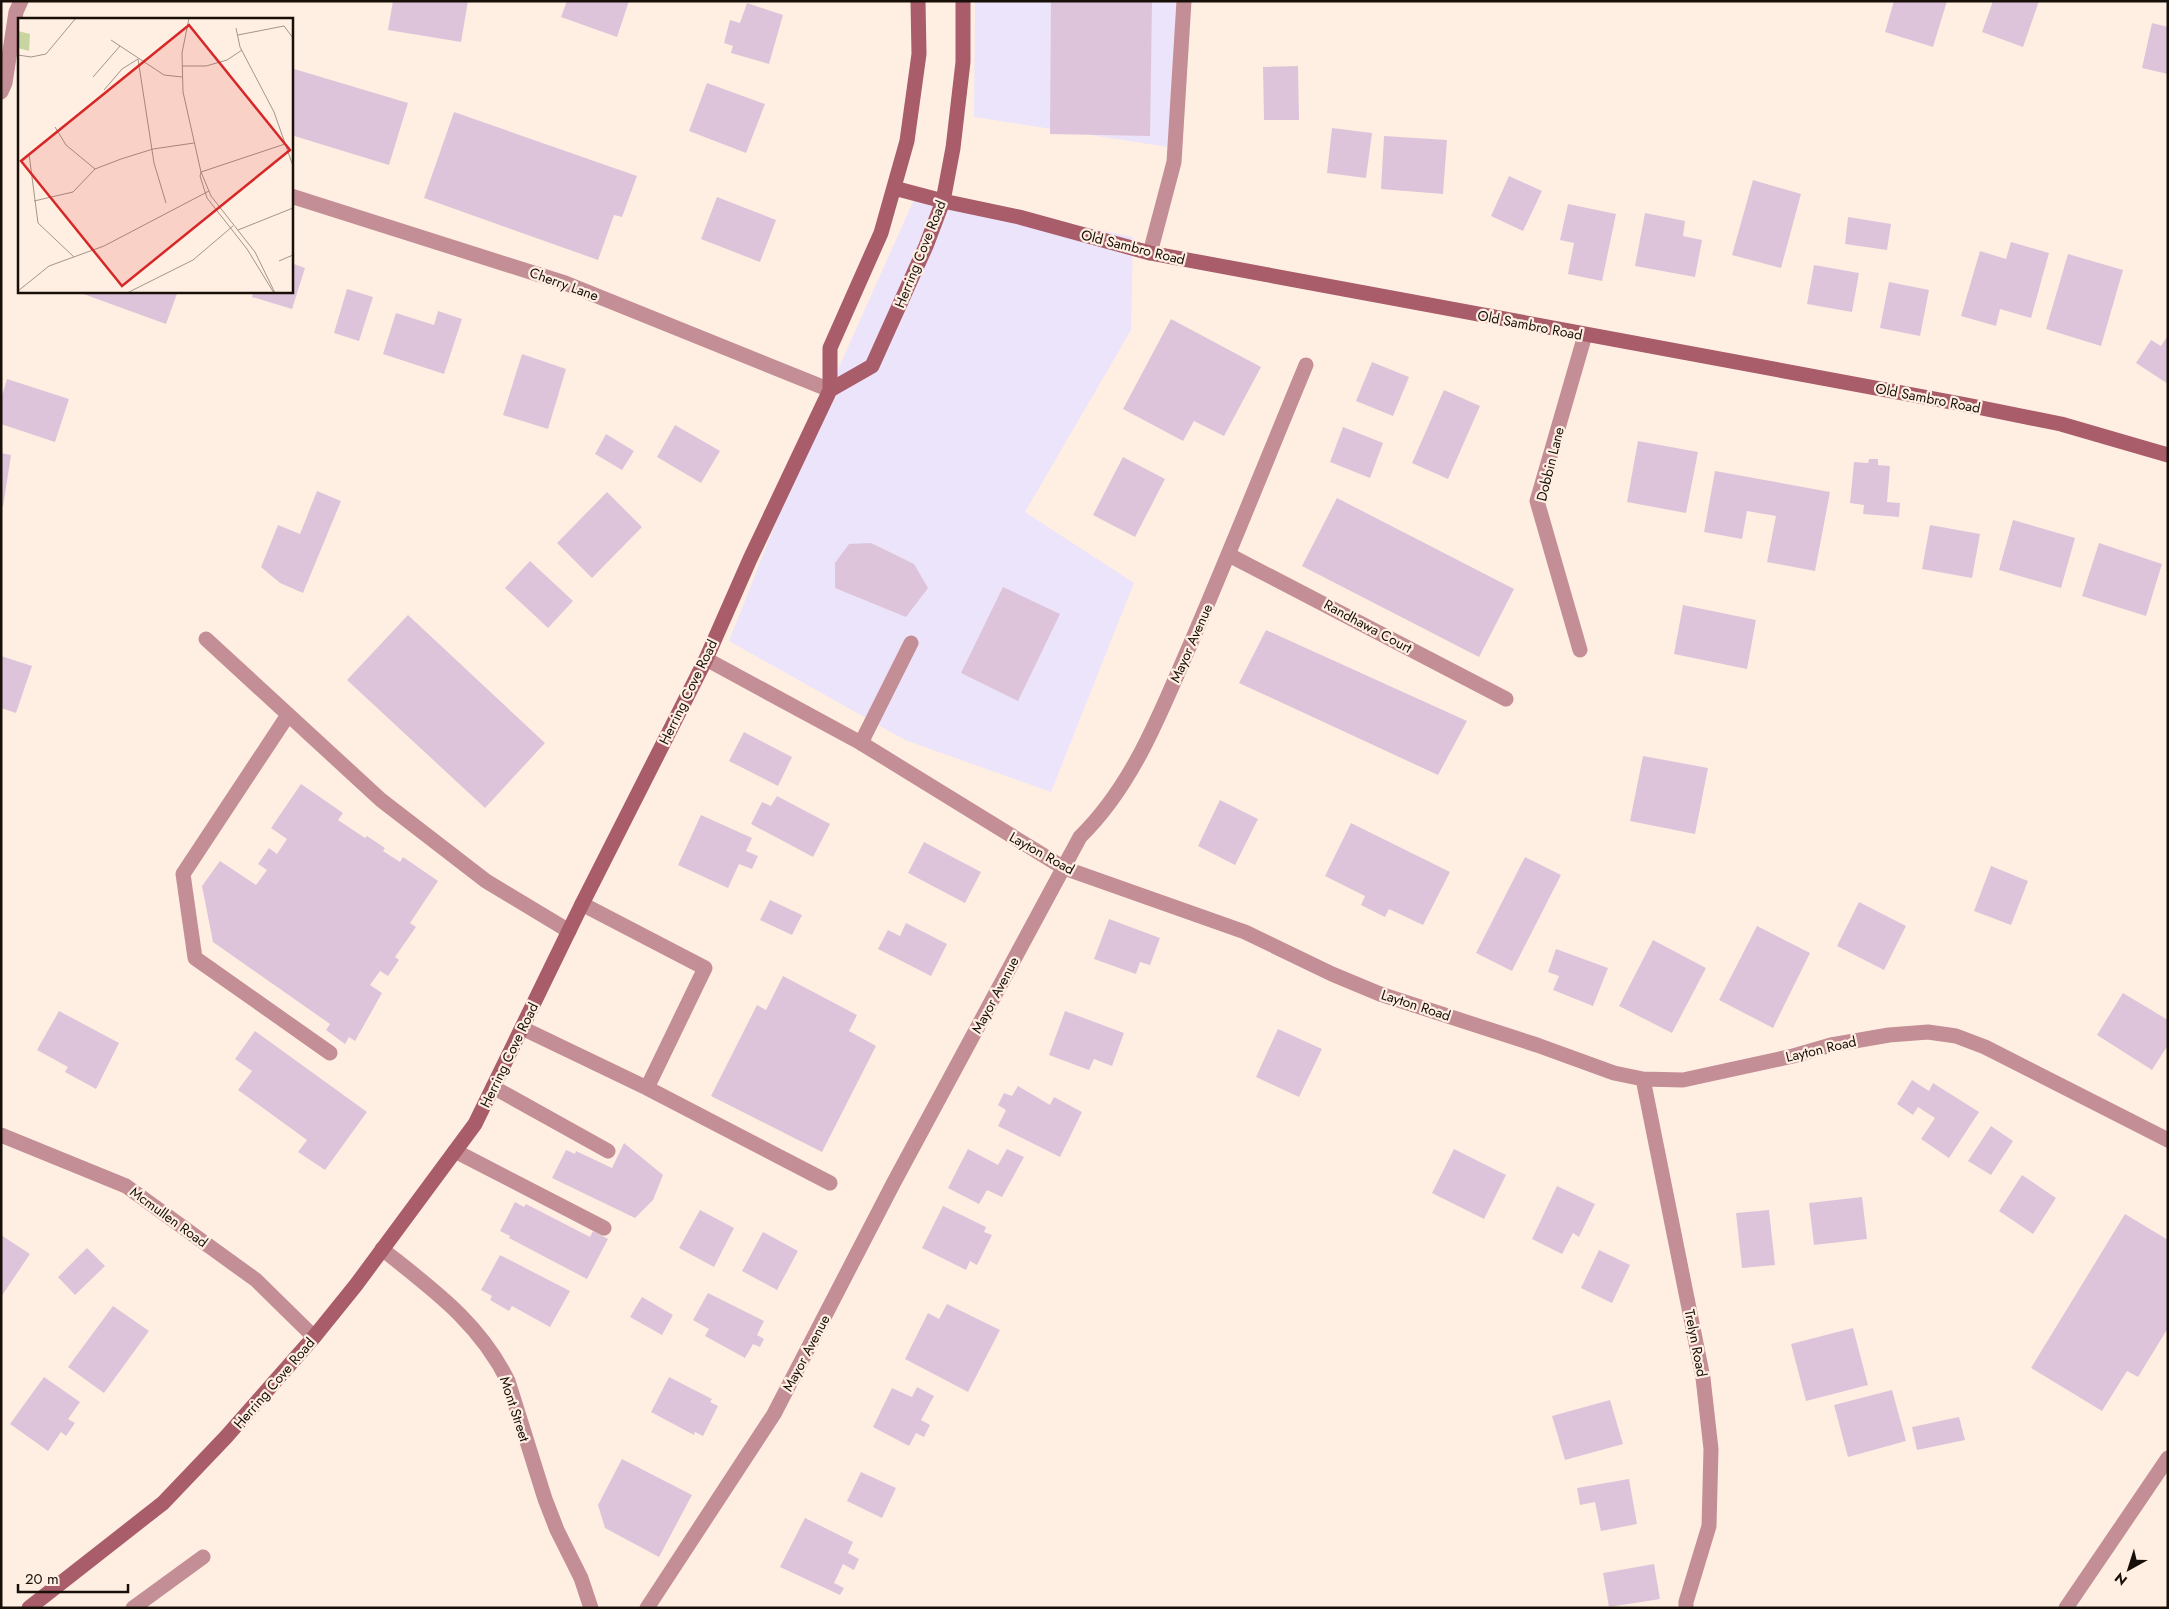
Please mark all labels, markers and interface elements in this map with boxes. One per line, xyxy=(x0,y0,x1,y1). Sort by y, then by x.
inset map xyxy=(18,18,292,292)
street label: Herring Cove Road xyxy=(889,197,951,311)
street label: Old Sambro Road xyxy=(1079,224,1187,270)
street label: Cherry Lane xyxy=(527,262,601,306)
street label: Old Sambro Road xyxy=(1476,305,1584,345)
street label: Old Sambro Road xyxy=(1874,378,1982,418)
street label: Dobbin Lane xyxy=(1531,425,1569,503)
street label: Randhawa Court xyxy=(1320,594,1416,658)
street label: Mayor Avenue xyxy=(1165,600,1217,686)
street label: Herring Cove Road xyxy=(654,636,722,748)
street label: Layton Road xyxy=(1006,827,1078,879)
street label: Mayor Avenue xyxy=(966,953,1024,1037)
street label: Layton Road xyxy=(1379,984,1453,1026)
street label: Herring Cove Road xyxy=(475,999,543,1111)
street label: Layton Road xyxy=(1784,1031,1858,1067)
street label: Mcmullen Road xyxy=(126,1182,212,1252)
street label: Trelyn Road xyxy=(1680,1308,1712,1378)
street label: Mayor Avenue xyxy=(777,1311,835,1395)
street label: Herring Cove Road xyxy=(229,1333,319,1433)
street label: Mont Street xyxy=(495,1374,535,1445)
north arrow xyxy=(2104,1544,2154,1594)
scale bar xyxy=(18,1562,128,1594)
text: 20 m xyxy=(25,1568,59,1590)
text: N xyxy=(2110,1568,2131,1590)

